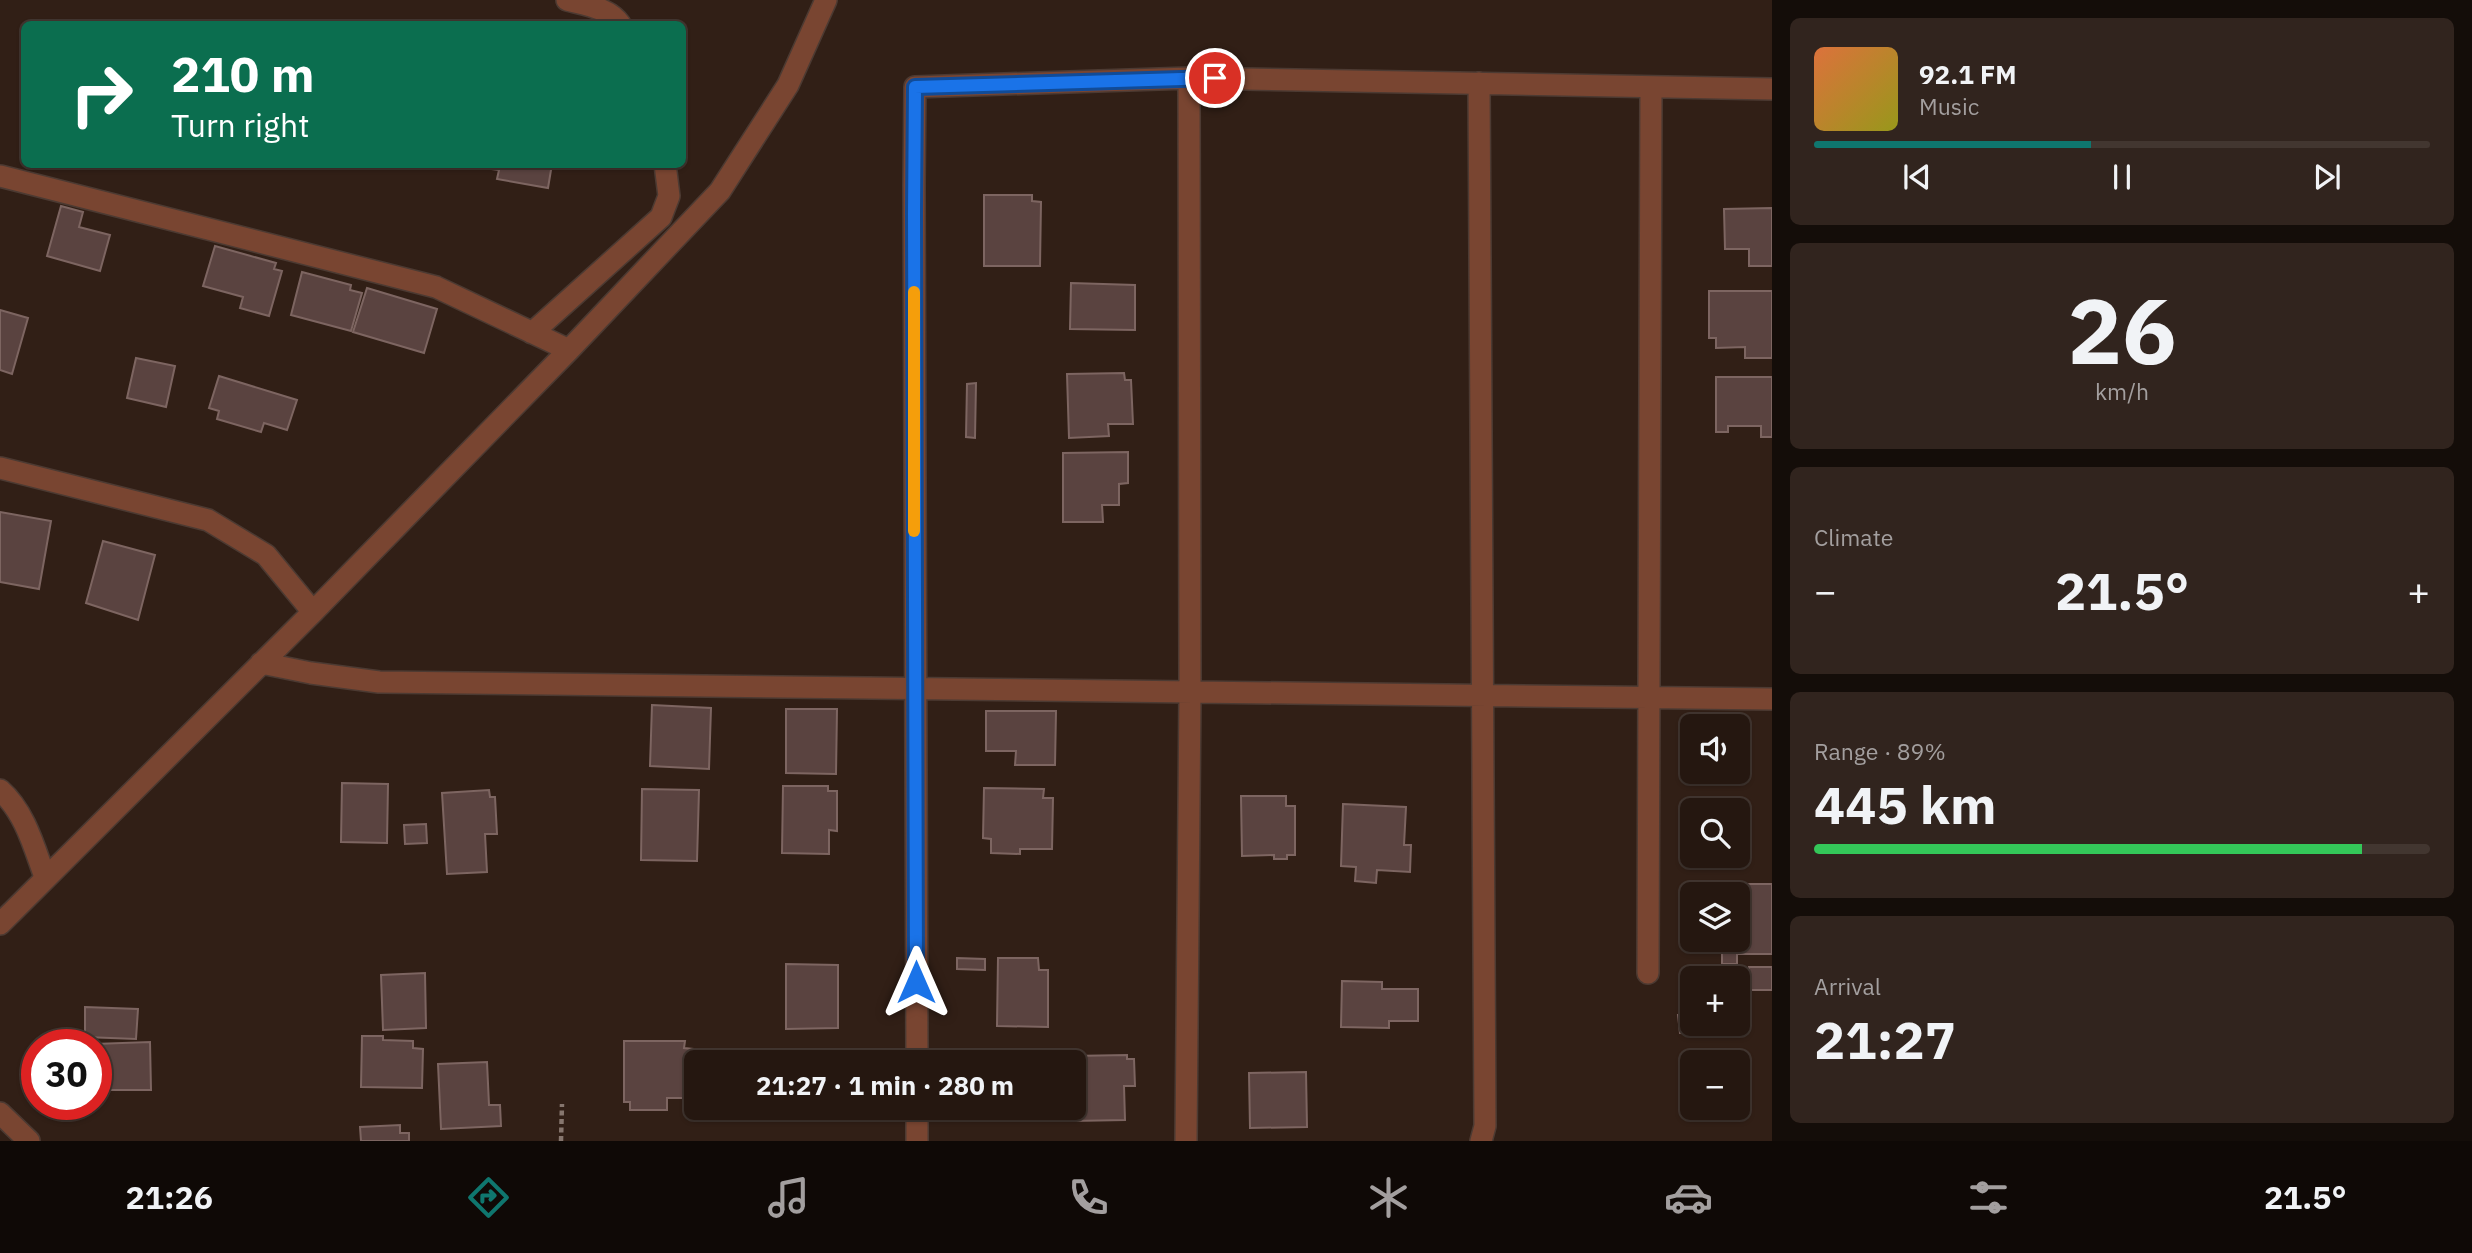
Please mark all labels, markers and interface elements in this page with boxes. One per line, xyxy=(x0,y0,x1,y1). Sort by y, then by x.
text: 210 m xyxy=(171,42,315,105)
pin xyxy=(1185,48,1245,108)
icon: right xyxy=(56,49,147,140)
text: 92.1 FM xyxy=(1919,57,2017,91)
icon: arrive xyxy=(1196,59,1234,97)
text: Music xyxy=(1919,91,1979,121)
text: Turn right xyxy=(171,104,309,146)
icon: previous xyxy=(1898,158,1936,196)
icon: pause xyxy=(2103,158,2141,196)
icon: next xyxy=(2308,158,2346,196)
text: 26 xyxy=(2067,271,2177,389)
text: km/h xyxy=(2095,376,2149,406)
text: Climate xyxy=(1814,522,1893,552)
text: 21.5° xyxy=(2055,557,2189,624)
text: − xyxy=(1814,566,1837,615)
text: + xyxy=(2407,566,2430,615)
map controls xyxy=(1680,714,1750,1120)
button: sound xyxy=(1680,714,1750,784)
text: Range · 89% xyxy=(1814,736,1946,766)
text: 445 km xyxy=(1814,771,1996,838)
button: search xyxy=(1680,798,1750,868)
button: layers xyxy=(1680,882,1750,952)
position arrow xyxy=(879,945,953,1019)
button: + xyxy=(1680,966,1750,1036)
text: Arrival xyxy=(1814,971,1881,1001)
text: 21:27 xyxy=(1814,1006,1956,1073)
speed limit sign: 30 xyxy=(21,1029,112,1120)
button: − xyxy=(1680,1050,1750,1120)
text: 21:27 · 1 min · 280 m xyxy=(756,1068,1014,1102)
icon: directions xyxy=(464,1173,513,1222)
icon: music xyxy=(764,1173,813,1222)
icon: phone xyxy=(1064,1173,1113,1222)
icon: climate xyxy=(1364,1173,1413,1222)
icon: car xyxy=(1664,1173,1713,1222)
icon: filters xyxy=(1964,1173,2013,1222)
text: 21:26 xyxy=(126,1176,213,1218)
text: 21.5° xyxy=(2264,1176,2346,1218)

